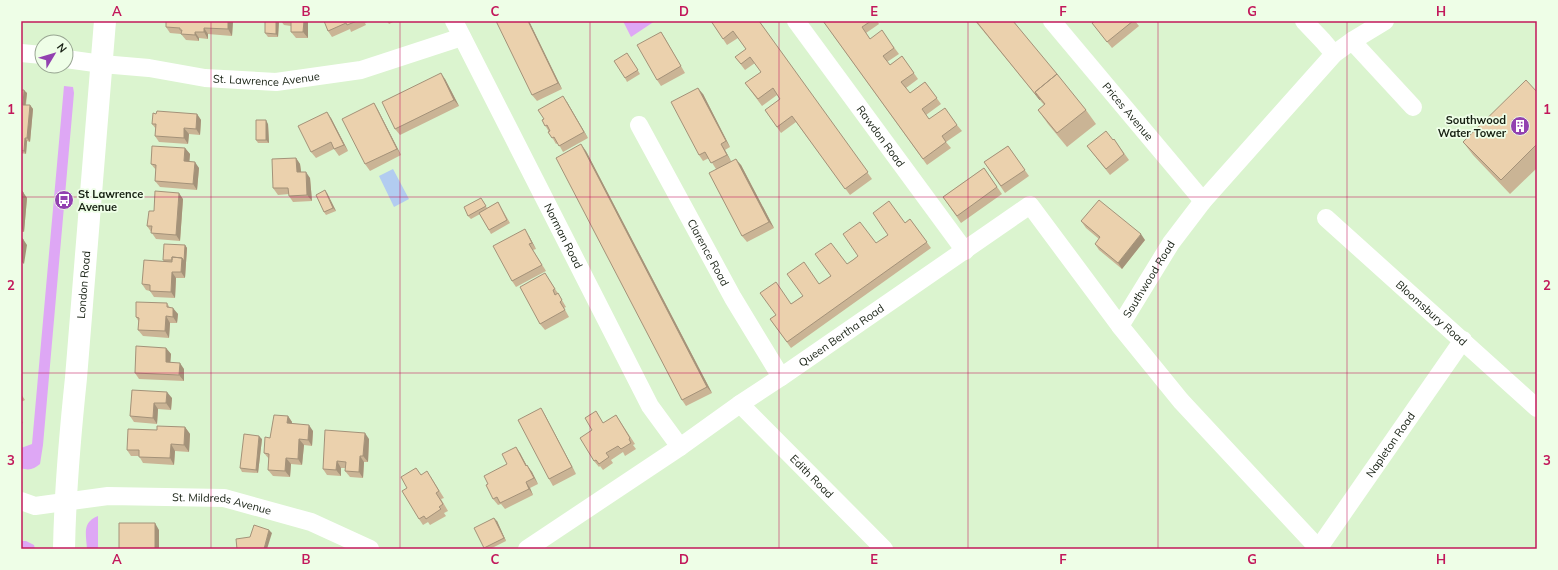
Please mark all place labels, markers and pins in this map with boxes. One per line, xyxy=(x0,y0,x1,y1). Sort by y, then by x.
place label: Southwood Water Tower xyxy=(1438,113,1507,140)
building icon: Southwood Water Tower xyxy=(1509,115,1531,137)
place label: St Lawrence Avenue xyxy=(78,187,143,214)
bus stop icon: St Lawrence Avenue xyxy=(53,189,75,211)

